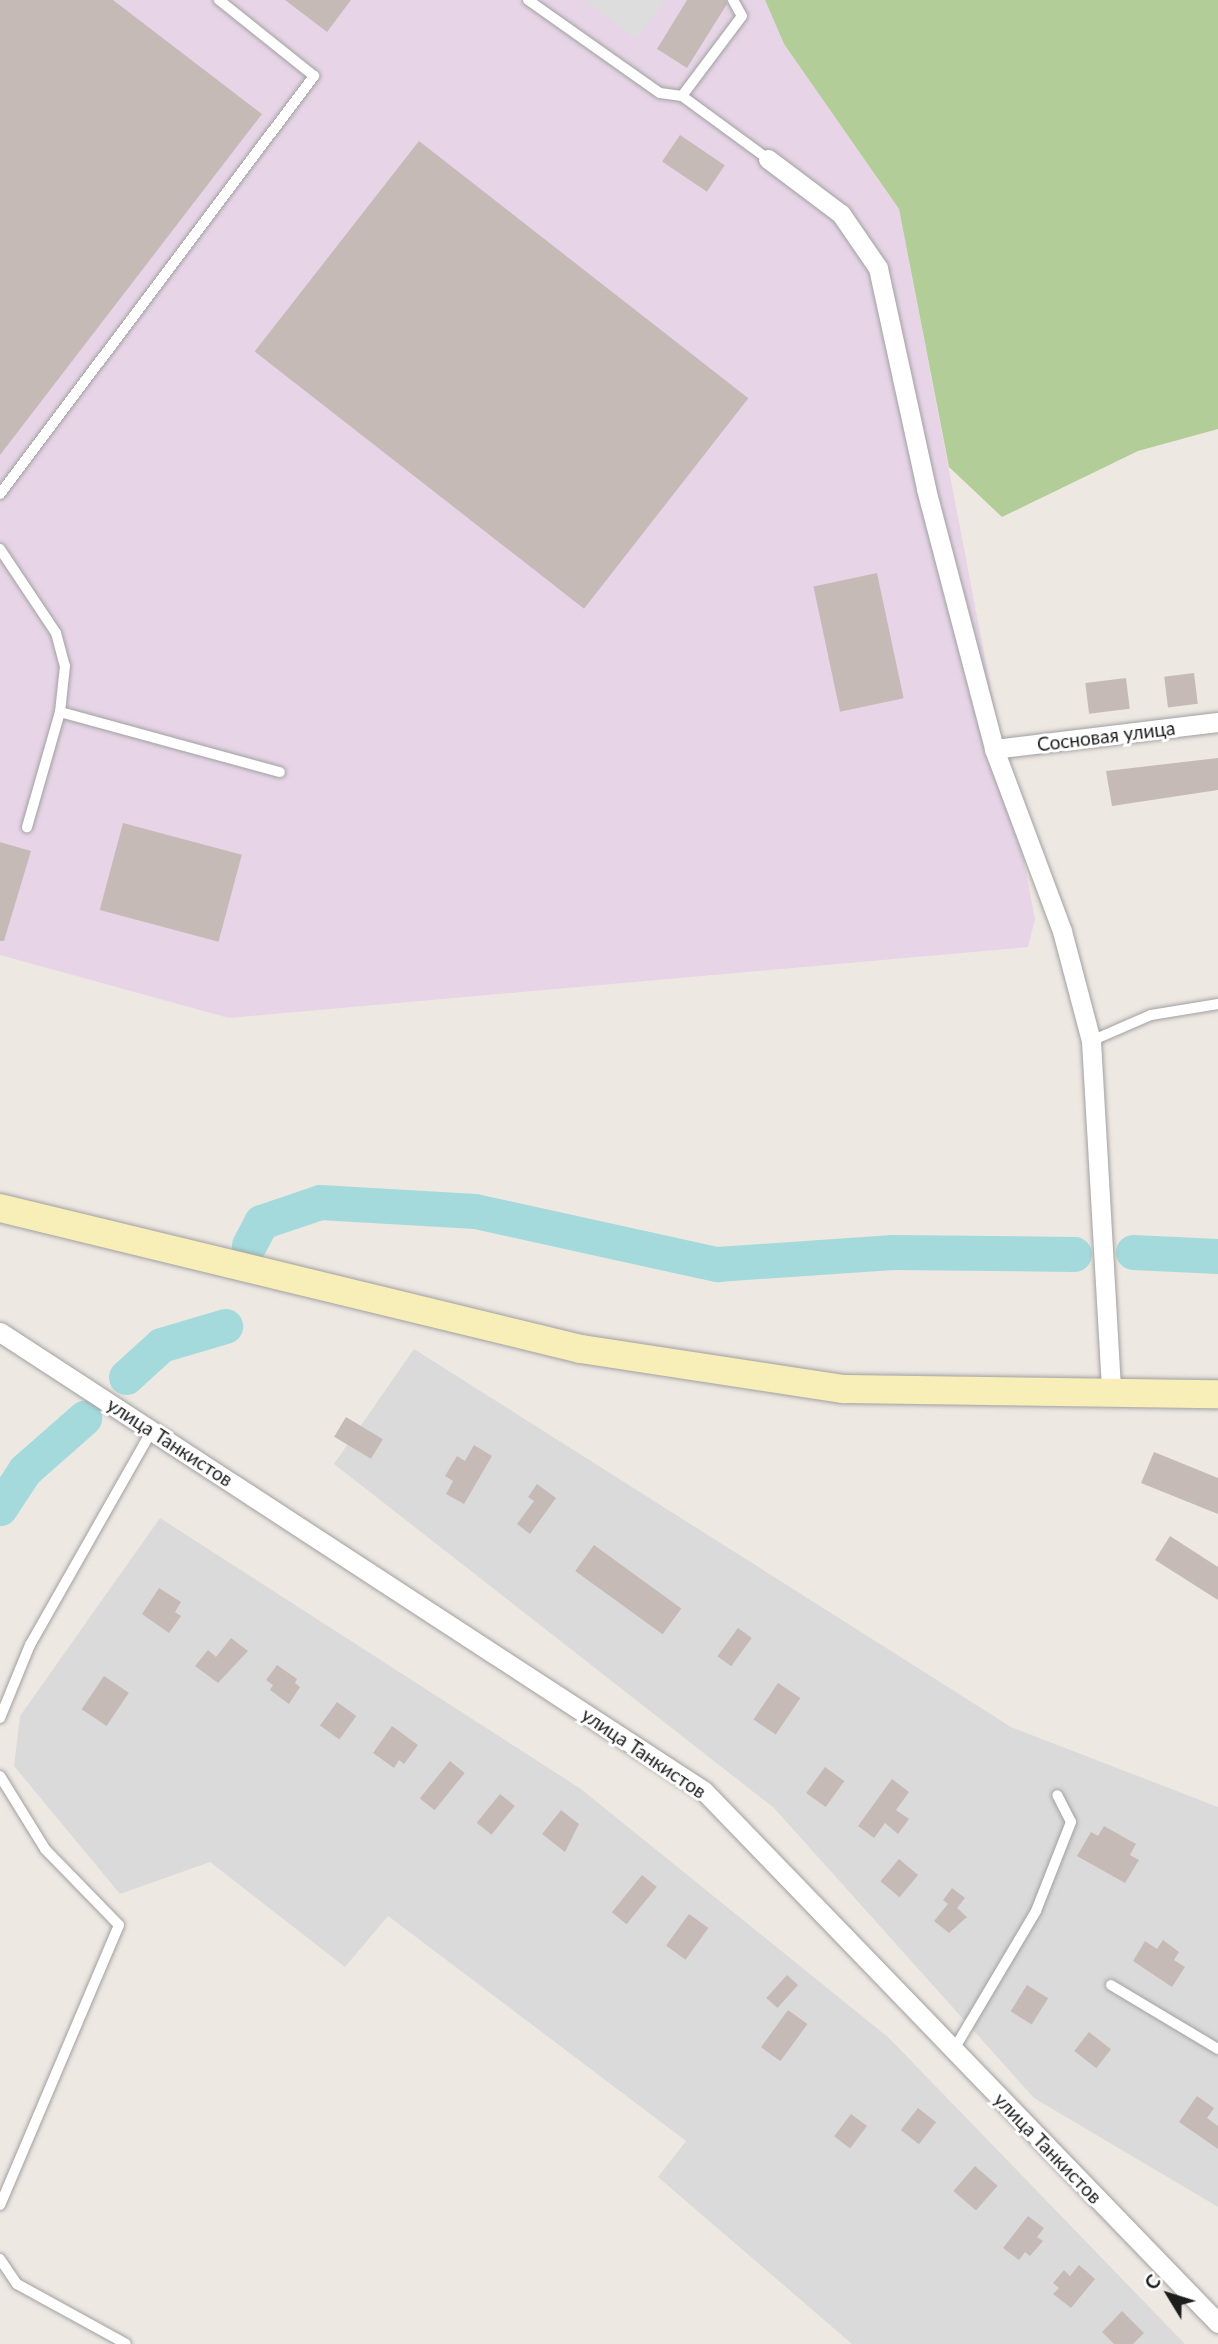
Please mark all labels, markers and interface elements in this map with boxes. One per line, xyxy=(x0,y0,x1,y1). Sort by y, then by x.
street label: Сосновая улица xyxy=(1036,716,1176,756)
street label: улица Танкистов xyxy=(103,1393,237,1491)
street label: улица Танкистов xyxy=(577,1703,711,1803)
street label: улица Танкистов xyxy=(989,2088,1107,2208)
north arrow xyxy=(1134,2260,1204,2330)
text: С xyxy=(1139,2270,1165,2294)

